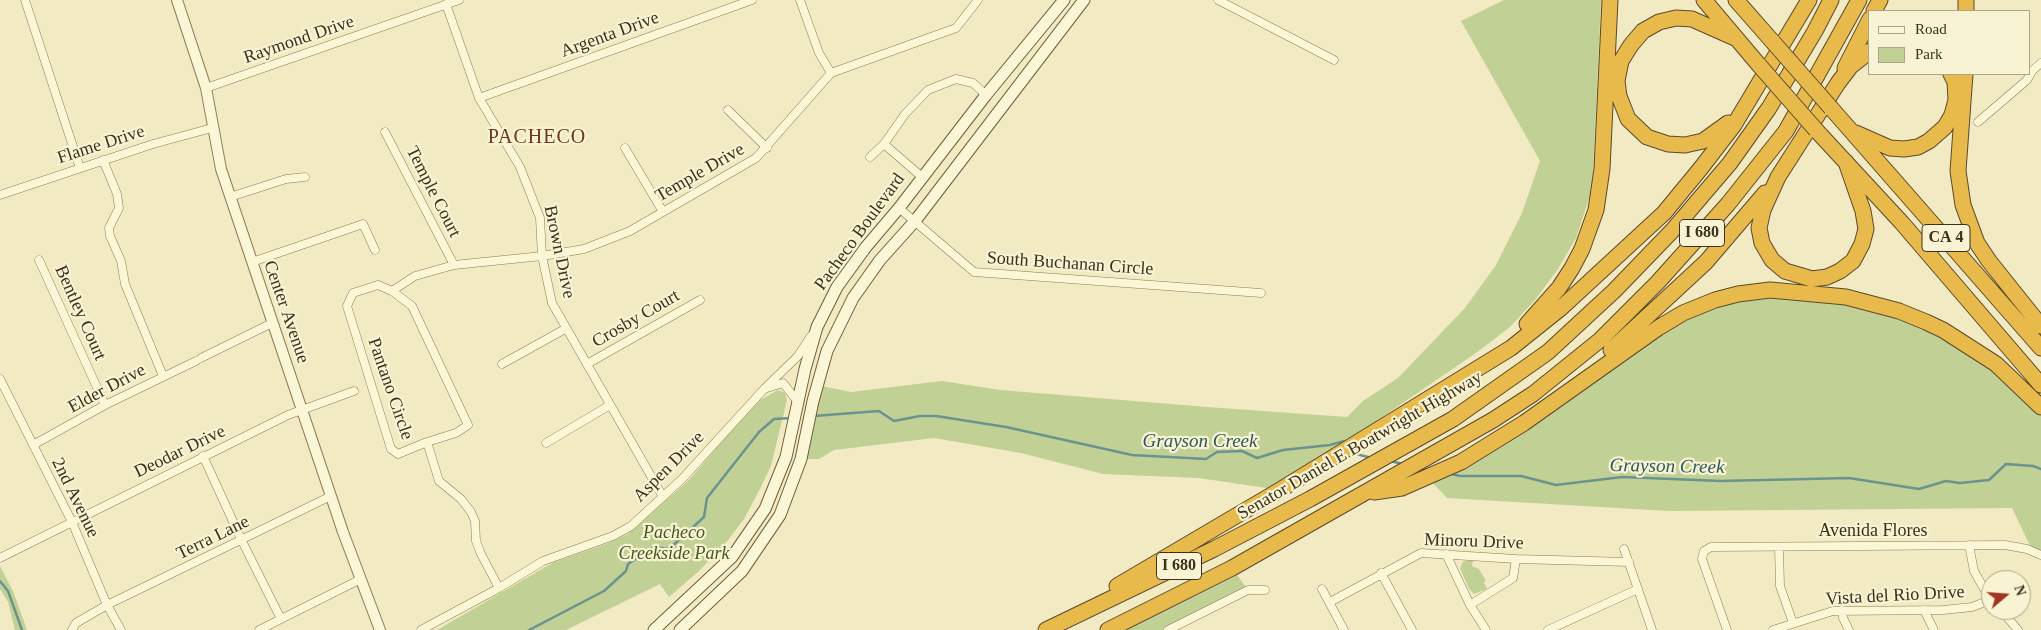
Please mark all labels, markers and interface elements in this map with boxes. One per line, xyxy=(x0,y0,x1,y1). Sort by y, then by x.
street label: Argenta Drive xyxy=(558,7,662,63)
legend xyxy=(1868,10,2031,75)
street label: Raymond Drive xyxy=(241,11,357,69)
text: Road xyxy=(1915,21,1947,37)
text: Park xyxy=(1915,46,1943,62)
street label: Flame Drive xyxy=(55,121,147,169)
district label: PACHECO xyxy=(487,126,587,150)
street label: Temple Drive xyxy=(652,139,748,207)
street label: Temple Court xyxy=(401,143,465,241)
street label: Pacheco Boulevard xyxy=(810,169,910,295)
street label: Brown Drive xyxy=(539,204,579,300)
road number: I 680 xyxy=(1680,220,1724,247)
road number: CA 4 xyxy=(1922,224,1970,252)
street label: South Buchanan Circle xyxy=(986,247,1154,281)
street label: Center Avenue xyxy=(258,258,314,366)
street label: Bentley Court xyxy=(49,262,111,364)
street label: Crosby Court xyxy=(588,285,684,353)
street label: Pantano Circle xyxy=(362,335,418,443)
street label: Elder Drive xyxy=(65,360,149,418)
street label: Senator Daniel E Boatwright Highway xyxy=(1234,367,1486,525)
street label: Deodar Drive xyxy=(131,421,229,483)
street label: Aspen Drive xyxy=(629,427,709,507)
water label: Grayson Creek xyxy=(1143,431,1257,453)
street label: 2nd Avenue xyxy=(46,455,104,541)
water label: Grayson Creek xyxy=(1609,455,1725,479)
street label: Terra Lane xyxy=(173,511,253,565)
street label: Avenida Flores xyxy=(1818,520,1928,542)
park label: Pacheco Creekside Park xyxy=(619,522,729,564)
street label: Minoru Drive xyxy=(1424,529,1524,555)
road number: I 680 xyxy=(1156,552,1202,580)
north arrow xyxy=(1981,570,2031,620)
street label: Vista del Rio Drive xyxy=(1825,582,1965,610)
text: N xyxy=(2011,583,2028,598)

